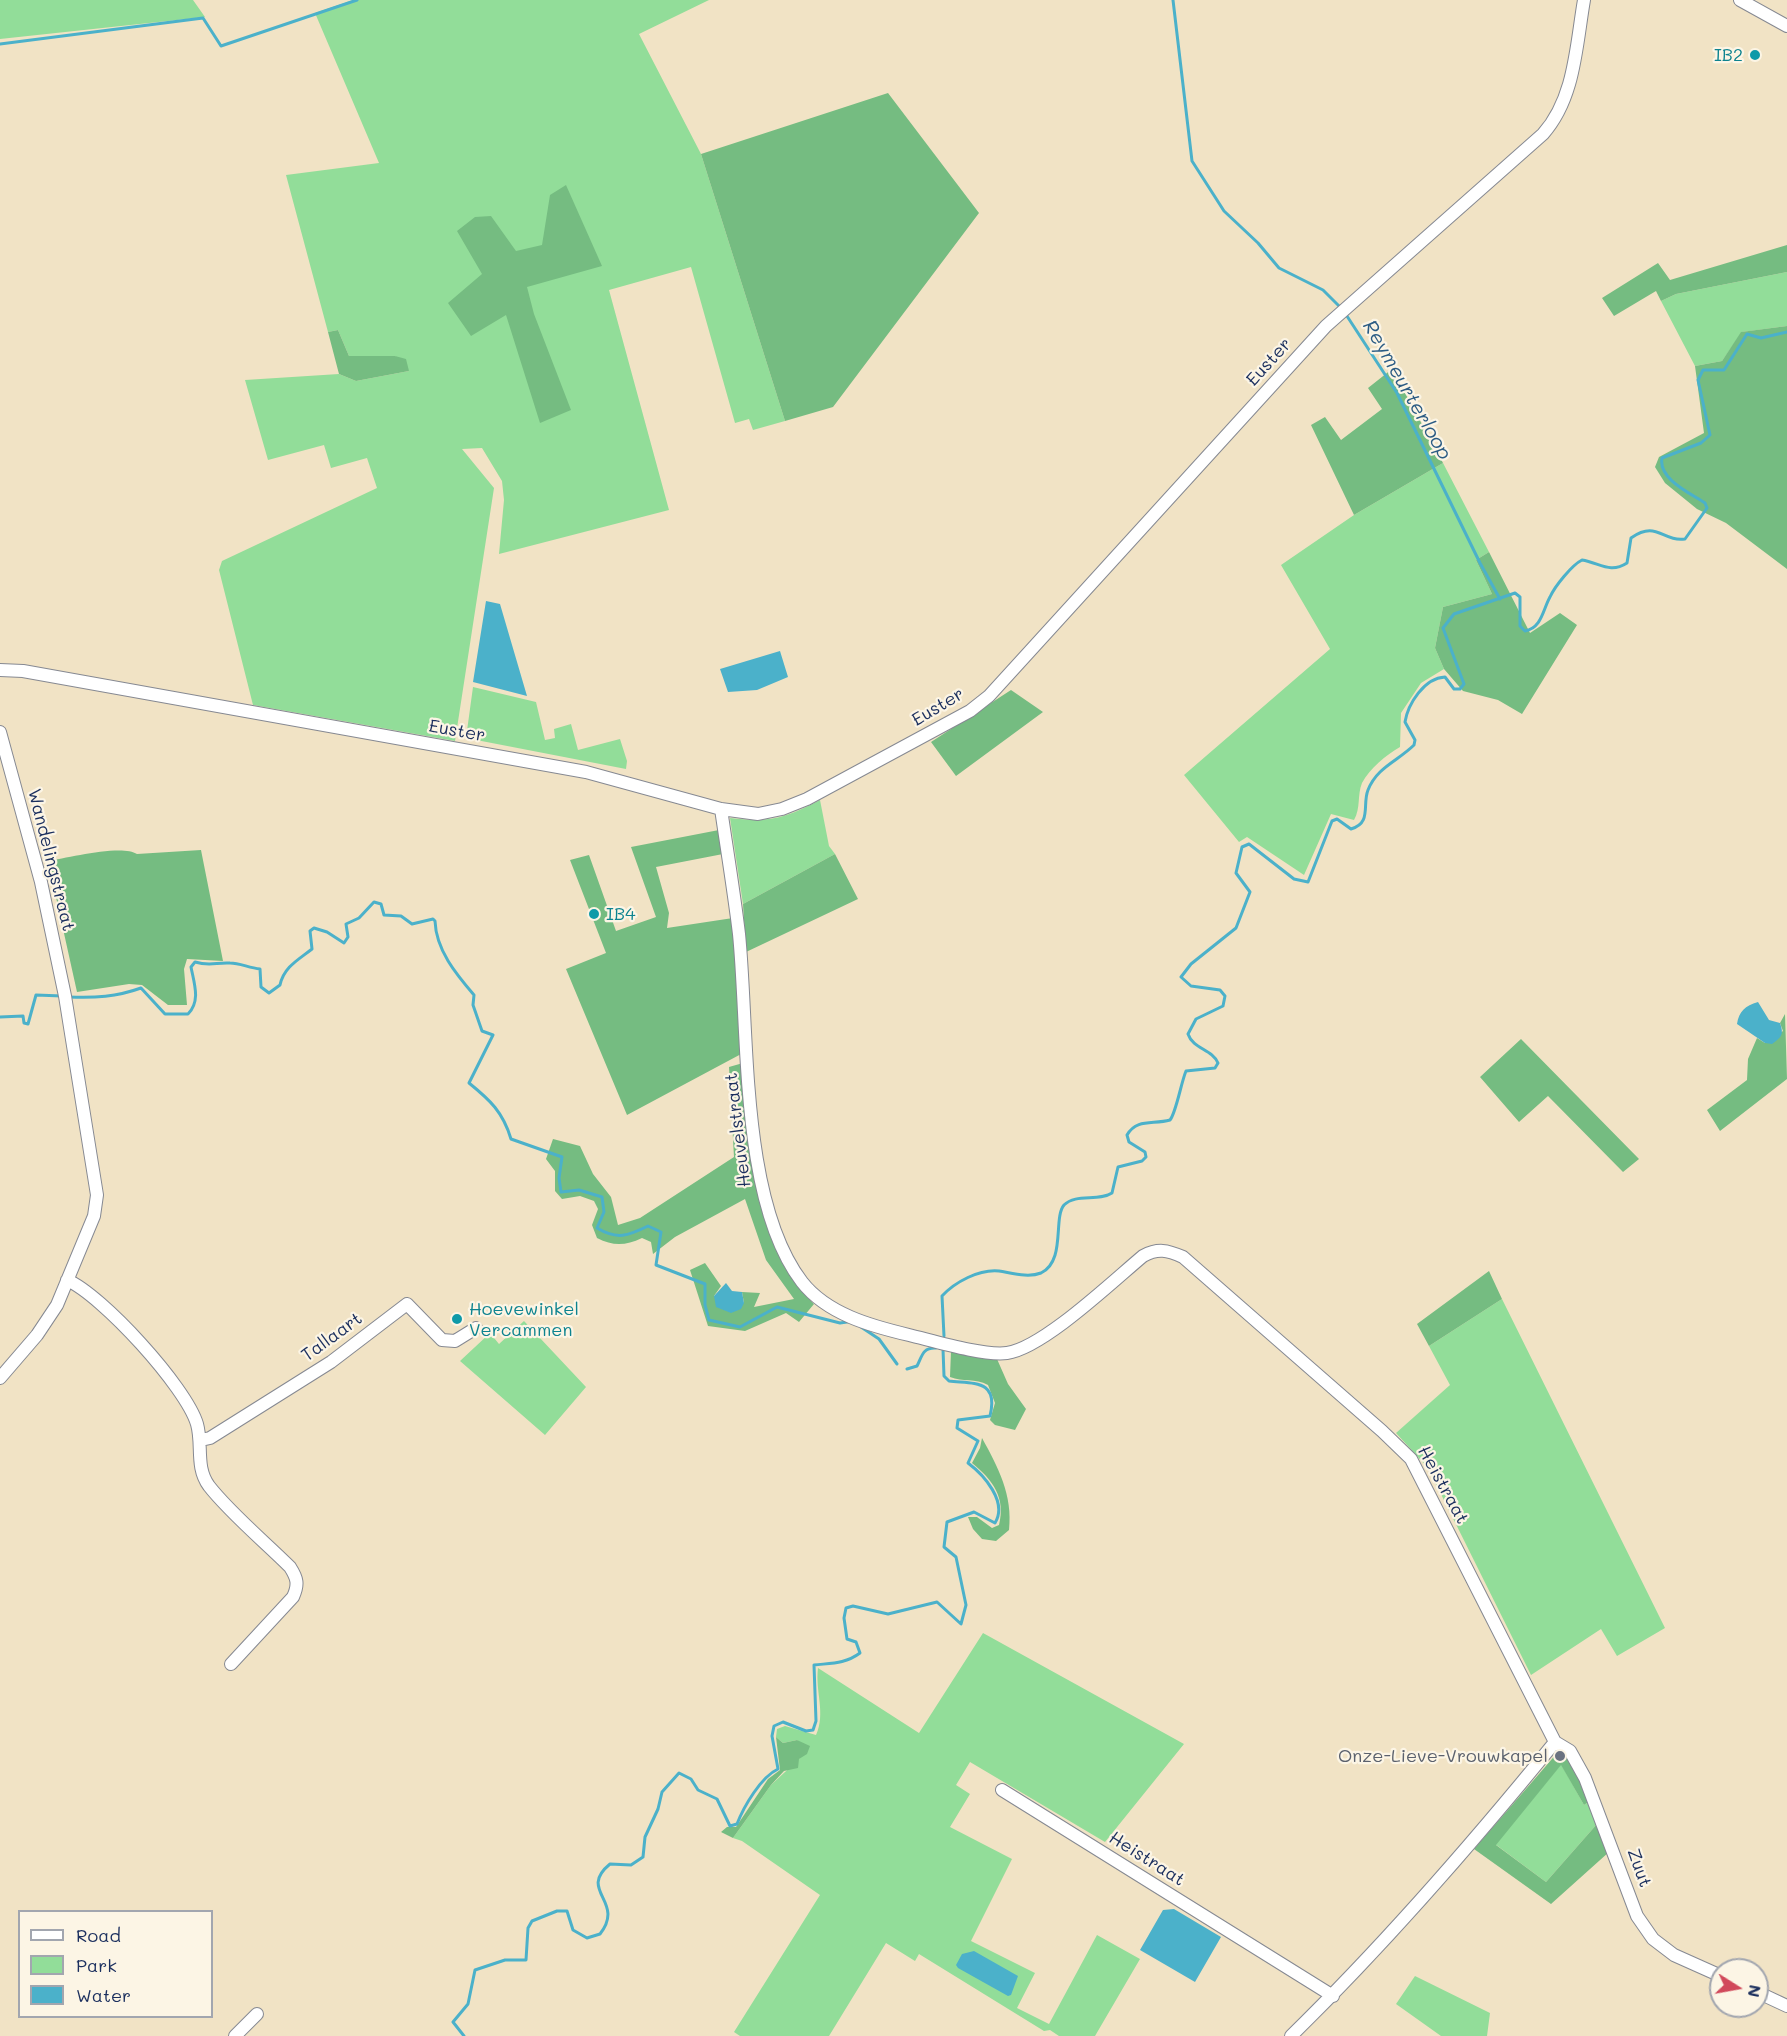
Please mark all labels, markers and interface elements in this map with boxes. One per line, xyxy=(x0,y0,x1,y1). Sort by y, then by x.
place label: IB2 xyxy=(1714,44,1743,66)
marker: IB2 xyxy=(1748,48,1762,62)
water label: Reymeurterloop xyxy=(1357,316,1457,464)
street label: Euster xyxy=(1242,334,1296,390)
street label: Euster xyxy=(908,683,968,731)
street label: Euster xyxy=(427,715,487,747)
street label: Wandelingstraat xyxy=(23,787,79,933)
place label: IB4 xyxy=(606,903,636,925)
marker: IB4 xyxy=(587,907,601,921)
street label: Heuvelstraat xyxy=(720,1072,756,1188)
place label: Hoevewinkel Vercammen xyxy=(469,1298,579,1340)
street label: Tallaart xyxy=(297,1308,367,1366)
marker: Hoevewinkel Vercammen xyxy=(450,1312,464,1326)
street label: Heistraat xyxy=(1413,1442,1473,1528)
place label: Onze-Lieve-Vrouwkapel xyxy=(1338,1745,1548,1767)
marker: Onze-Lieve-Vrouwkapel xyxy=(1553,1749,1567,1763)
street label: Heistraat xyxy=(1105,1827,1189,1891)
street label: Zuut xyxy=(1622,1846,1656,1890)
legend xyxy=(18,1910,213,2018)
text: Road xyxy=(76,1923,121,1947)
text: Park xyxy=(76,1953,117,1977)
north arrow xyxy=(1709,1958,1769,2018)
text: Water xyxy=(76,1983,131,2007)
text: N xyxy=(1744,1983,1767,1999)

